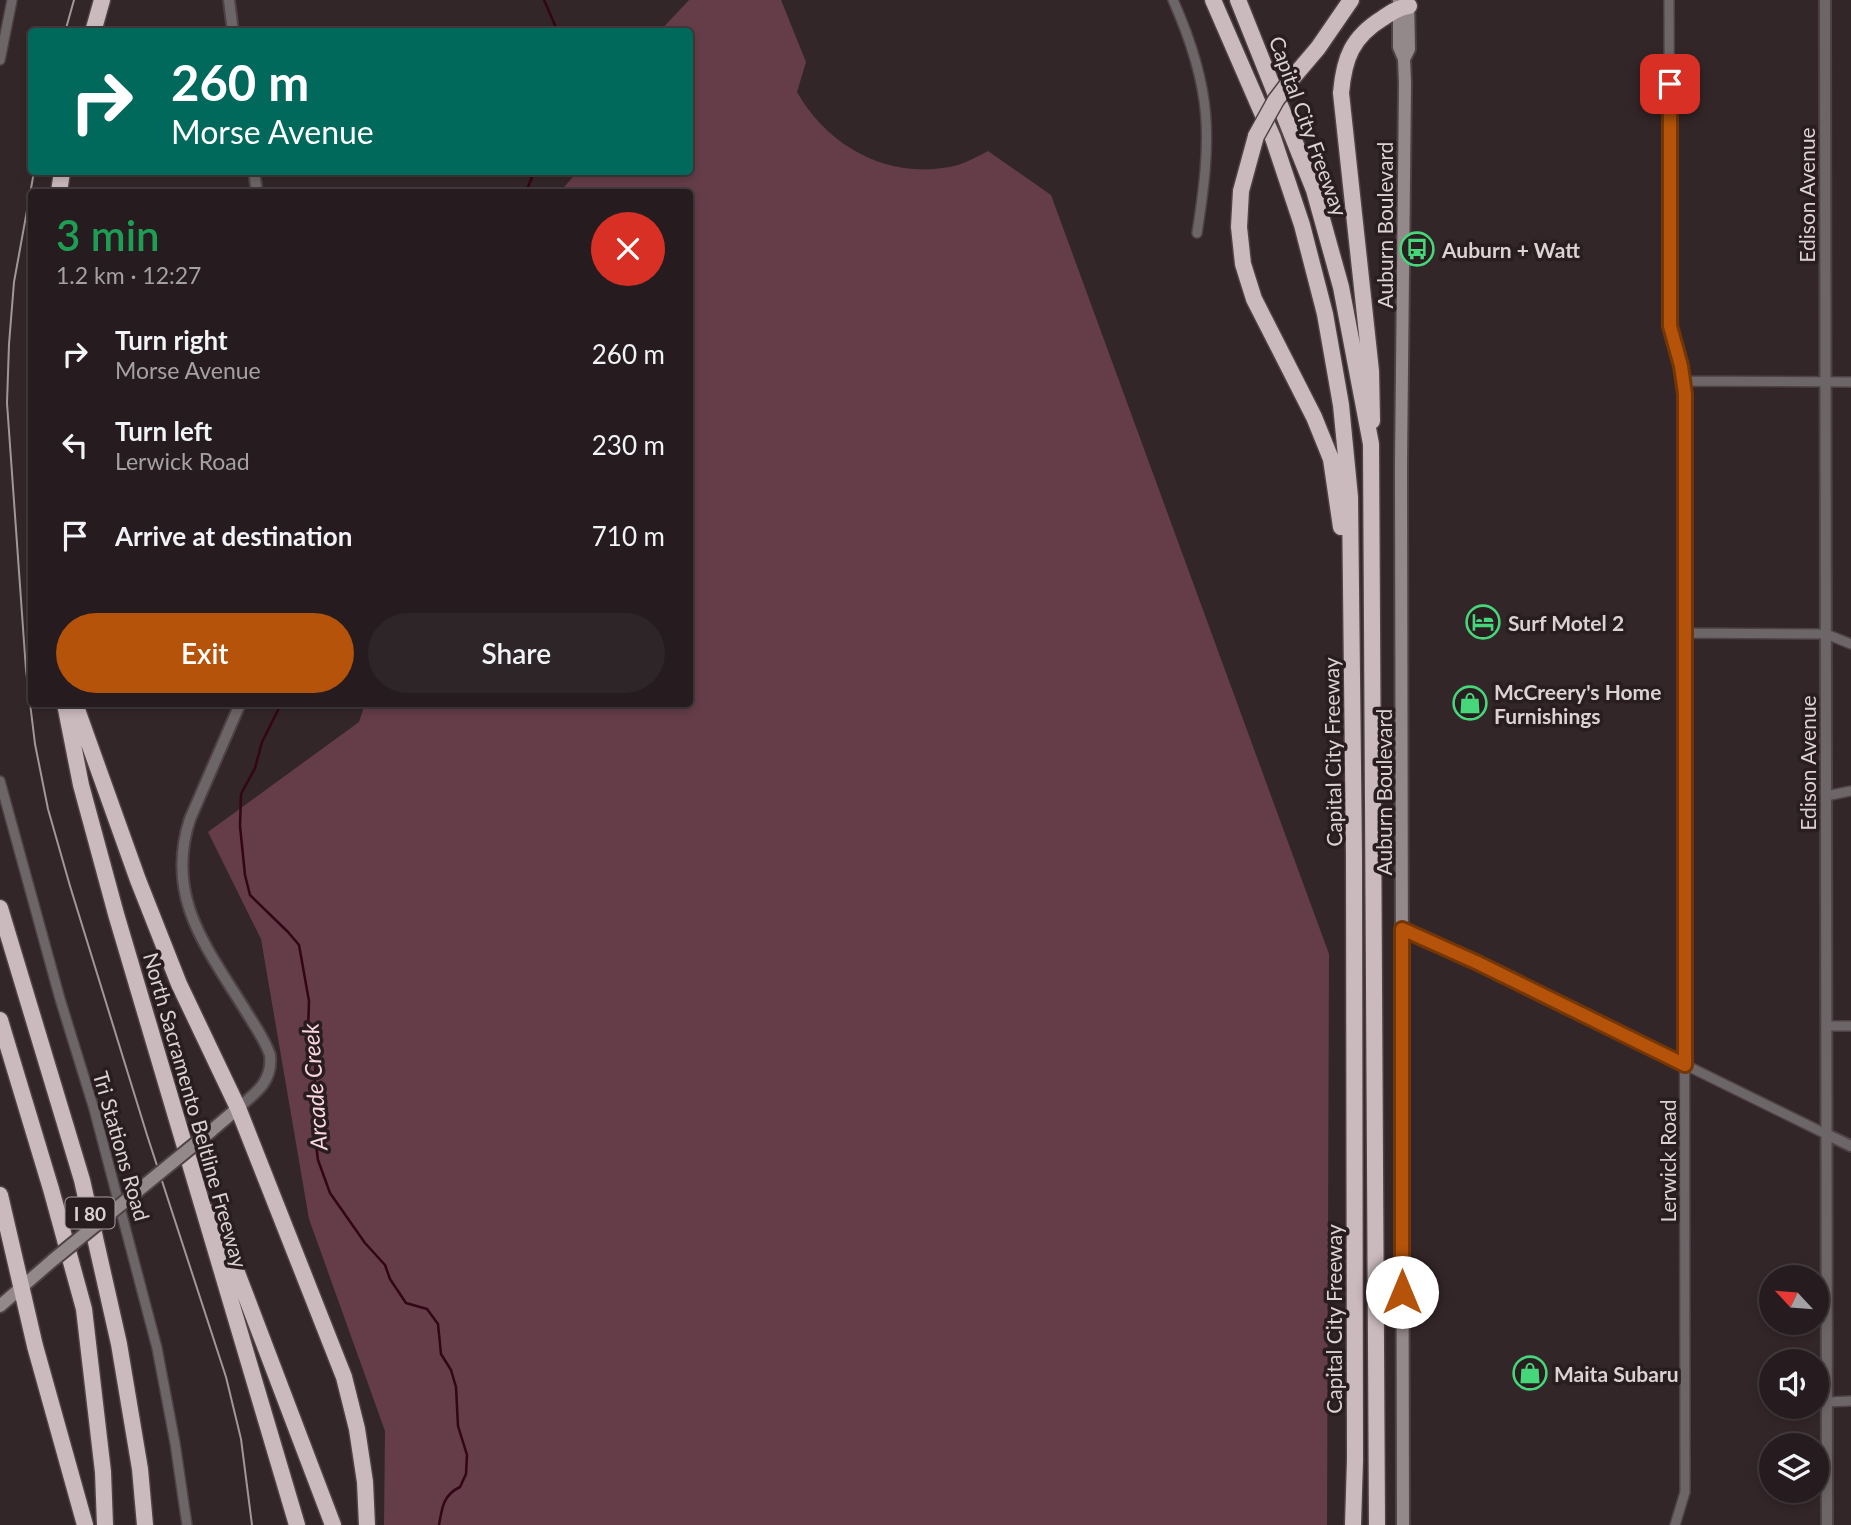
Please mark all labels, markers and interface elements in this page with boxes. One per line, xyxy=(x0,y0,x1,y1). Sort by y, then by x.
street label: Capital City Freeway xyxy=(1265,33,1353,219)
text: 260 m xyxy=(171,53,309,111)
pin xyxy=(1640,54,1700,114)
icon: right xyxy=(56,56,147,147)
icon: arrive xyxy=(1651,65,1689,103)
text: Morse Avenue xyxy=(171,112,374,151)
street label: Edison Avenue xyxy=(1794,127,1819,263)
street label: Auburn Boulevard xyxy=(1372,142,1397,308)
text: 3 min xyxy=(56,210,160,260)
button: close xyxy=(591,212,665,286)
bus stop icon: Auburn + Watt xyxy=(1398,230,1436,268)
place label: Auburn + Watt xyxy=(1441,237,1580,262)
text: 1.2 km · 12:27 xyxy=(56,261,201,289)
text: Turn right xyxy=(115,324,228,356)
icon: right xyxy=(56,335,94,373)
text: 260 m xyxy=(592,338,665,370)
text: Morse Avenue xyxy=(115,356,261,384)
text: Turn left xyxy=(115,415,212,447)
icon: left xyxy=(56,426,94,464)
text: 230 m xyxy=(592,429,665,461)
text: Lerwick Road xyxy=(115,447,250,475)
icon: arrive xyxy=(56,517,94,555)
text: Arrive at destination xyxy=(115,520,352,552)
text: 710 m xyxy=(592,520,665,552)
hotel icon: Surf Motel 2 xyxy=(1464,603,1502,641)
place label: Surf Motel 2 xyxy=(1508,610,1624,635)
button: Exit xyxy=(56,613,354,693)
button: Share xyxy=(368,613,665,693)
street label: Capital City Freeway xyxy=(1318,657,1346,847)
place label: McCreery's Home Furnishings xyxy=(1494,679,1661,728)
shop icon: McCreery's Home Furnishings xyxy=(1451,684,1489,722)
street label: Edison Avenue xyxy=(1795,695,1820,831)
street label: Auburn Boulevard xyxy=(1371,709,1396,875)
street label: North Sacramento Beltline Freeway xyxy=(139,949,253,1271)
water label: Arcade Creek xyxy=(296,1022,332,1152)
street label: Tri Stations Road xyxy=(89,1068,155,1224)
street label: Lerwick Road xyxy=(1655,1100,1680,1222)
road number: I 80 xyxy=(66,1198,114,1228)
street label: Capital City Freeway xyxy=(1321,1224,1346,1414)
position arrow xyxy=(1365,1255,1439,1329)
north arrow xyxy=(1759,1265,1829,1335)
map controls xyxy=(1759,1265,1829,1503)
button: sound xyxy=(1759,1349,1829,1419)
shop icon: Maita Subaru xyxy=(1511,1354,1549,1392)
place label: Maita Subaru xyxy=(1554,1361,1679,1386)
button: layers xyxy=(1759,1433,1829,1503)

